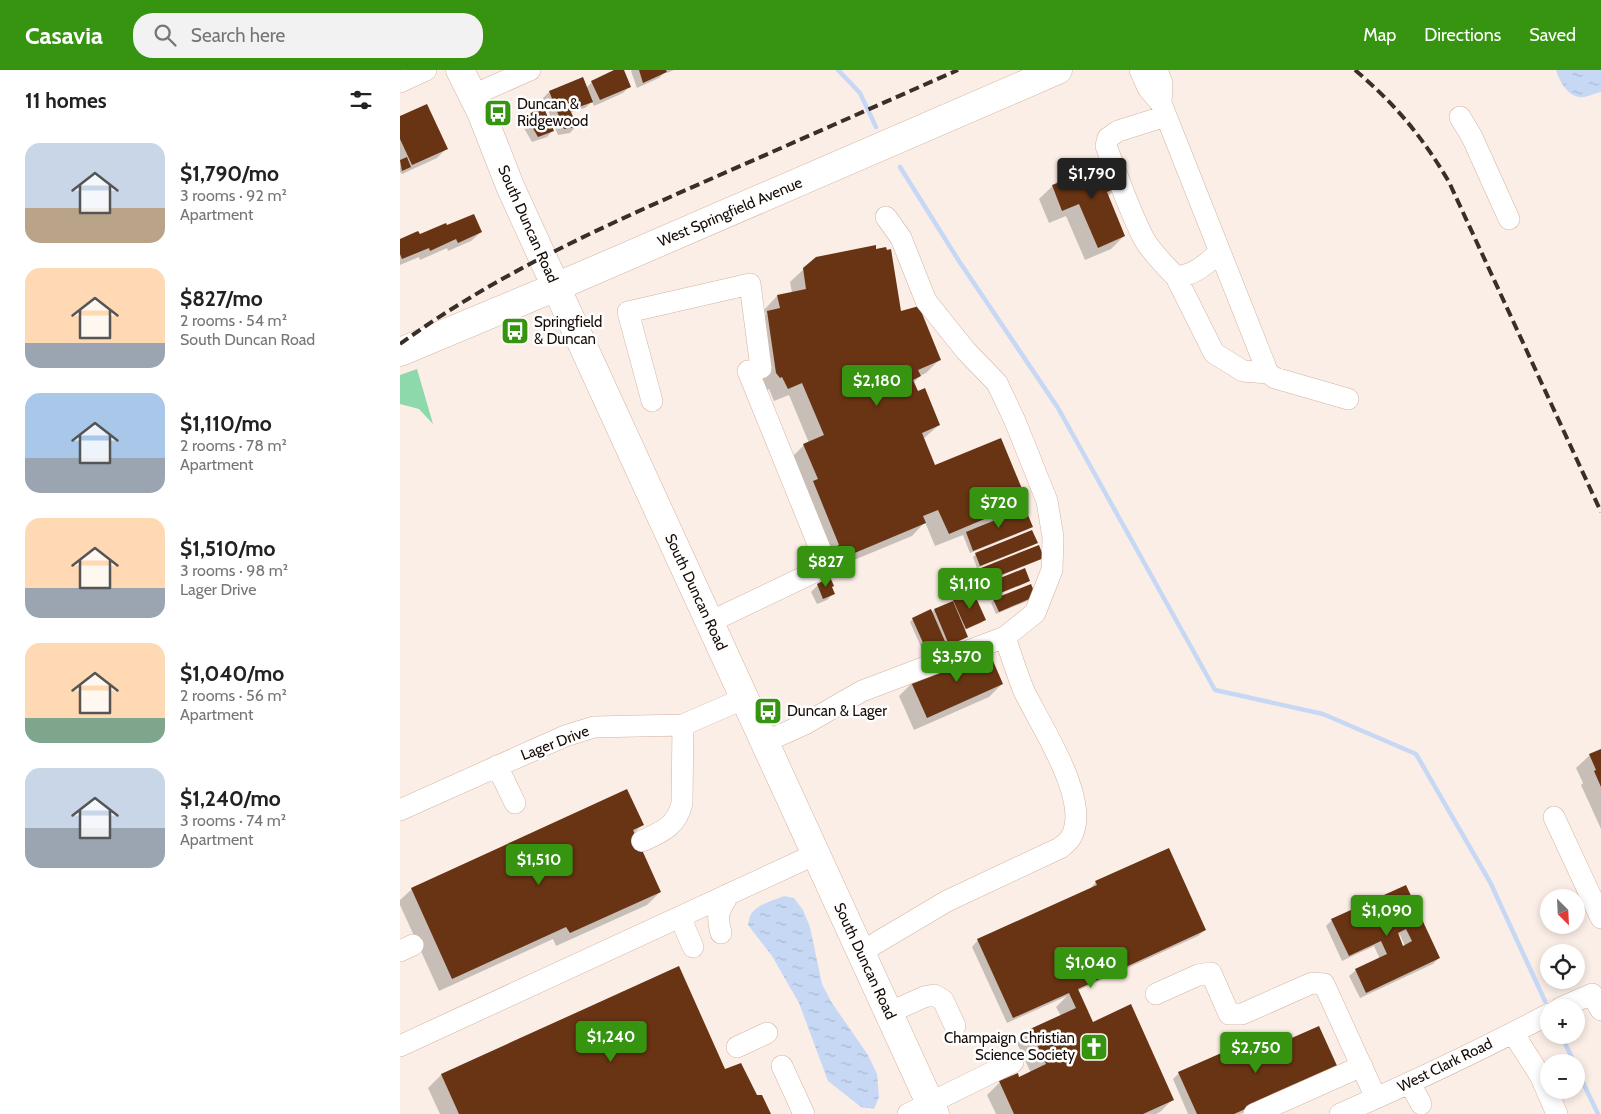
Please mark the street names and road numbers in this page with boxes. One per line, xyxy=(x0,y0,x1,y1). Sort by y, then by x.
street label: South Duncan Road xyxy=(494,162,562,286)
street label: West Springfield Avenue xyxy=(655,173,805,251)
street label: South Duncan Road xyxy=(661,531,731,653)
street label: Lager Drive xyxy=(518,722,592,764)
street label: South Duncan Road xyxy=(830,900,900,1022)
street label: West Clark Road xyxy=(1395,1034,1495,1096)

